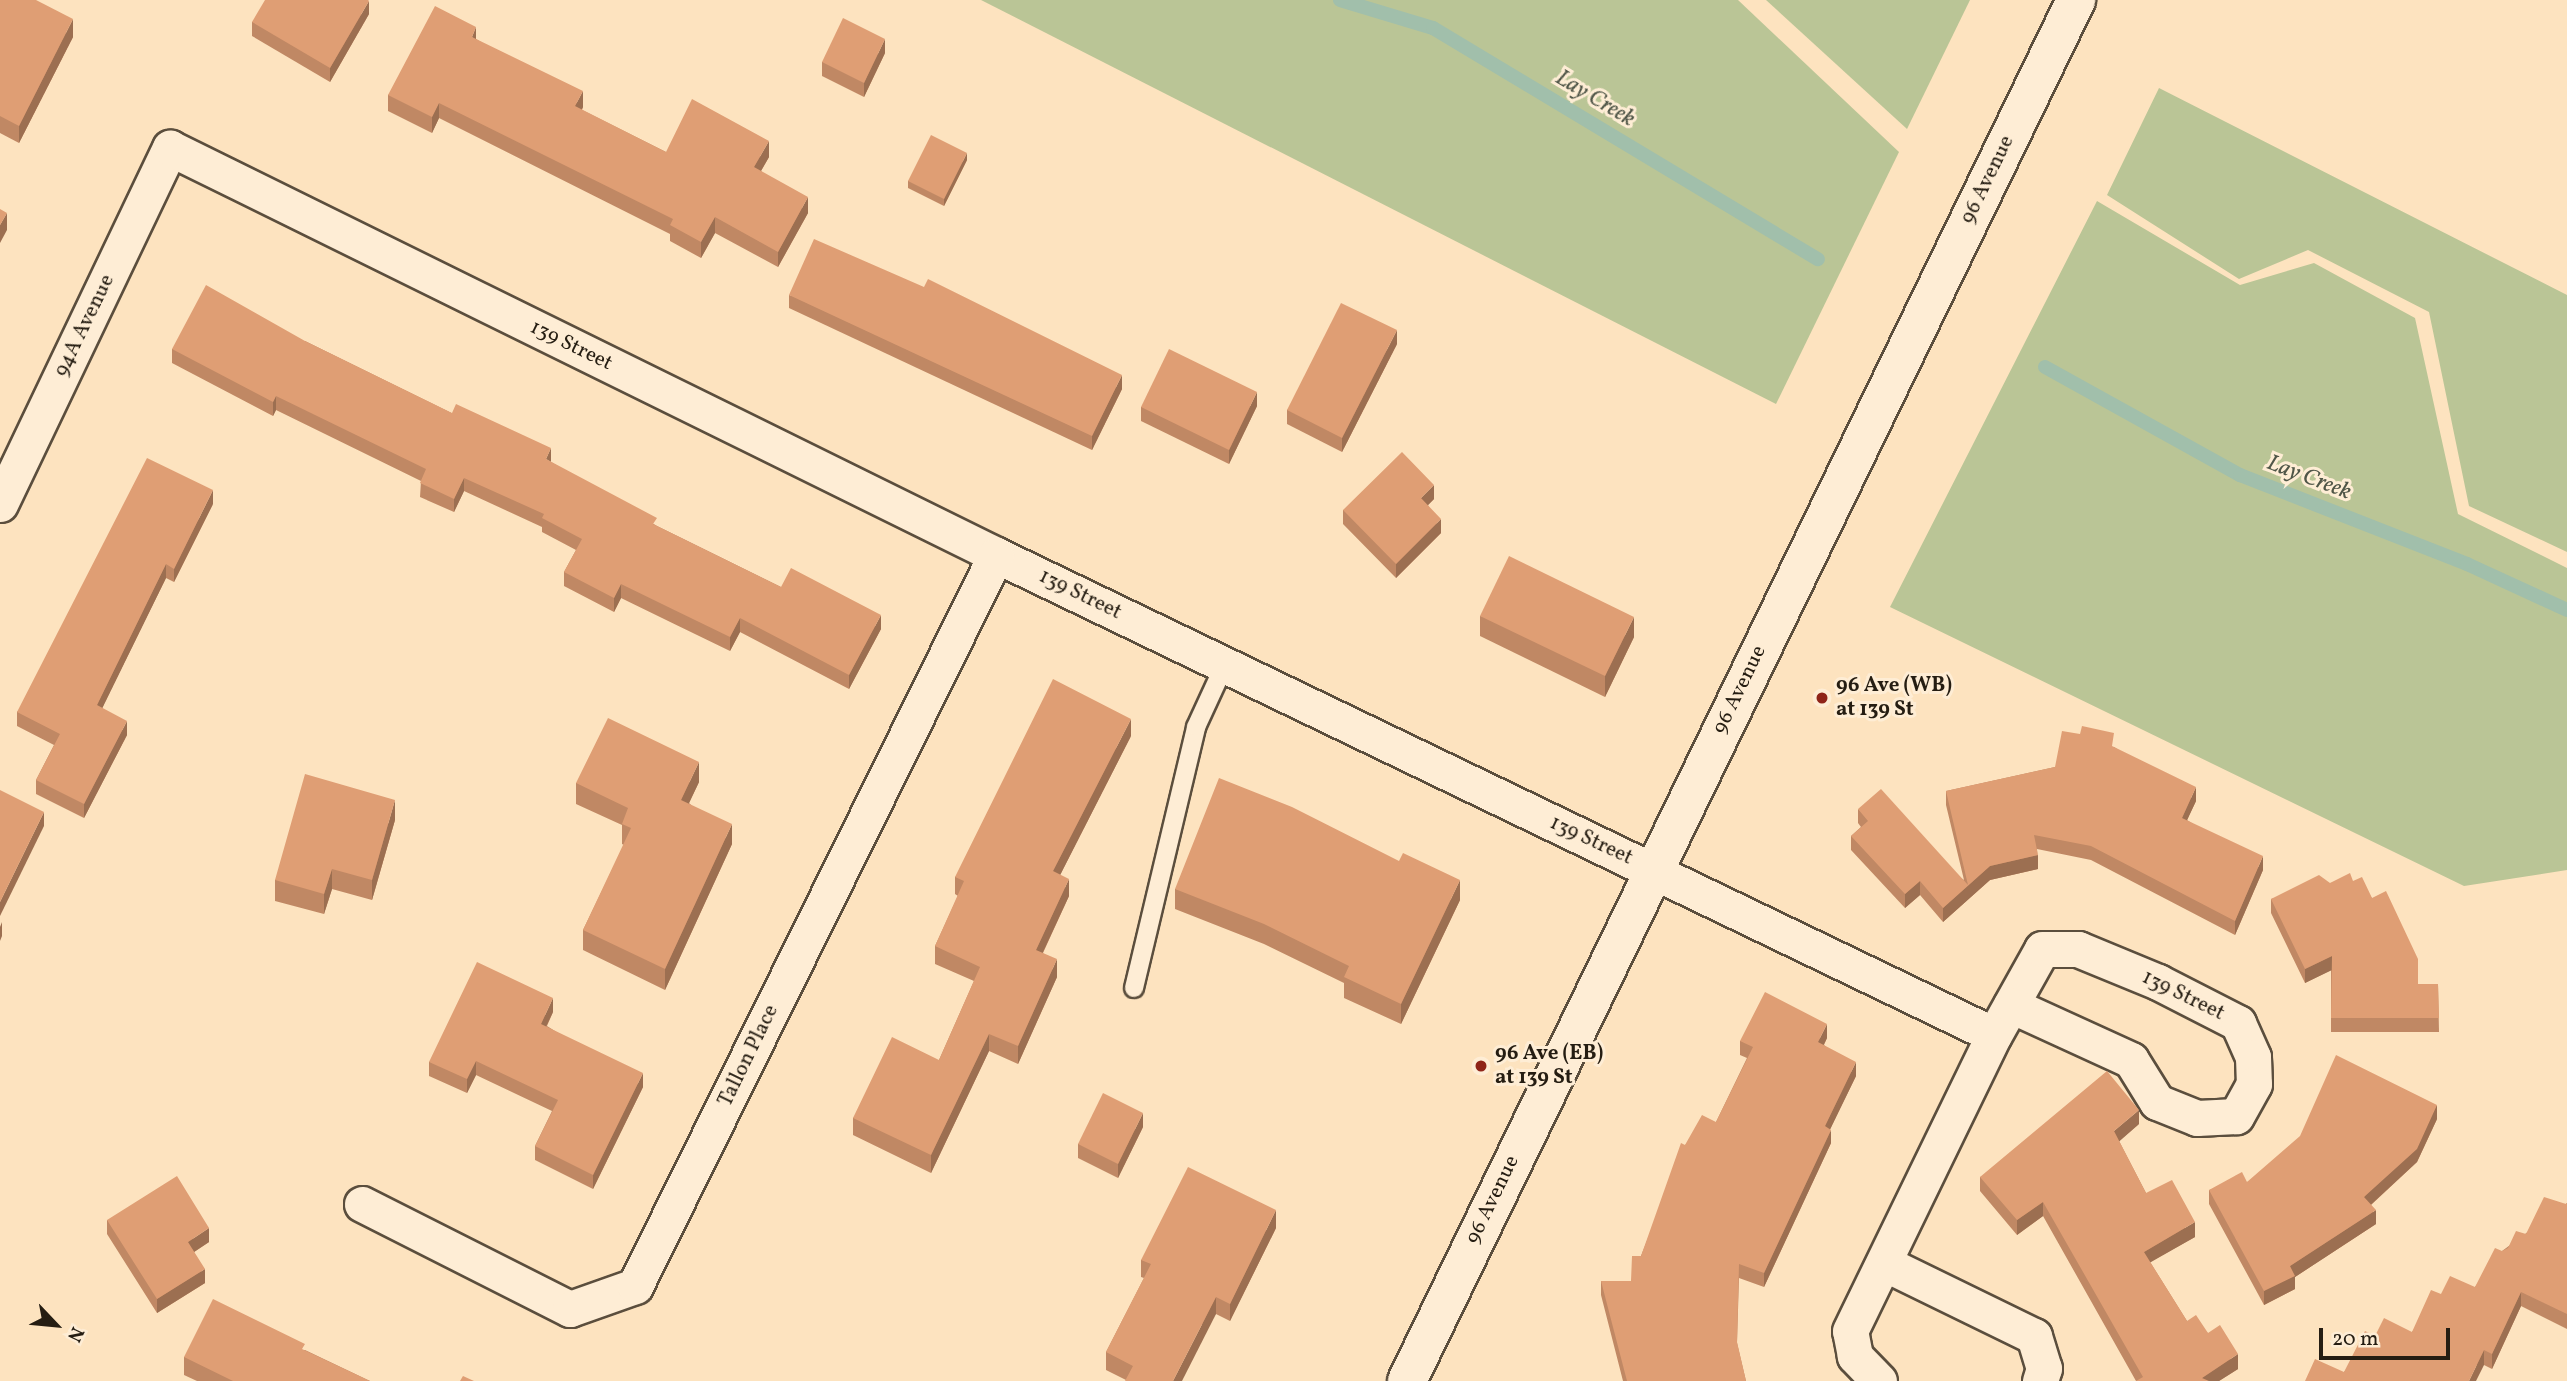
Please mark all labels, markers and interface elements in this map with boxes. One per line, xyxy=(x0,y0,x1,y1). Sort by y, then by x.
water label: Lay Creek xyxy=(1550,65,1640,133)
street label: 96 Avenue xyxy=(1956,132,2020,228)
street label: 94A Avenue xyxy=(49,271,121,381)
street label: 139 Street xyxy=(526,315,616,377)
water label: Lay Creek xyxy=(2263,449,2355,507)
street label: 139 Street xyxy=(1035,564,1125,626)
street label: 96 Avenue xyxy=(1708,642,1772,738)
place label: 96 Ave (WB) at 139 St xyxy=(1836,673,1952,723)
marker: 96 Ave (WB) at 139 St xyxy=(1814,690,1830,706)
street label: 139 Street xyxy=(1546,811,1636,871)
street label: 139 Street xyxy=(2138,965,2228,1027)
street label: Tallon Place xyxy=(714,1001,784,1111)
place label: 96 Ave (EB) at 139 St xyxy=(1495,1041,1603,1091)
marker: 96 Ave (EB) at 139 St xyxy=(1473,1058,1489,1074)
street label: 96 Avenue xyxy=(1461,1152,1525,1248)
north arrow xyxy=(21,1290,91,1360)
scale bar xyxy=(2322,1314,2453,1358)
text: N xyxy=(60,1322,90,1346)
text: 20 m xyxy=(2332,1325,2378,1354)

